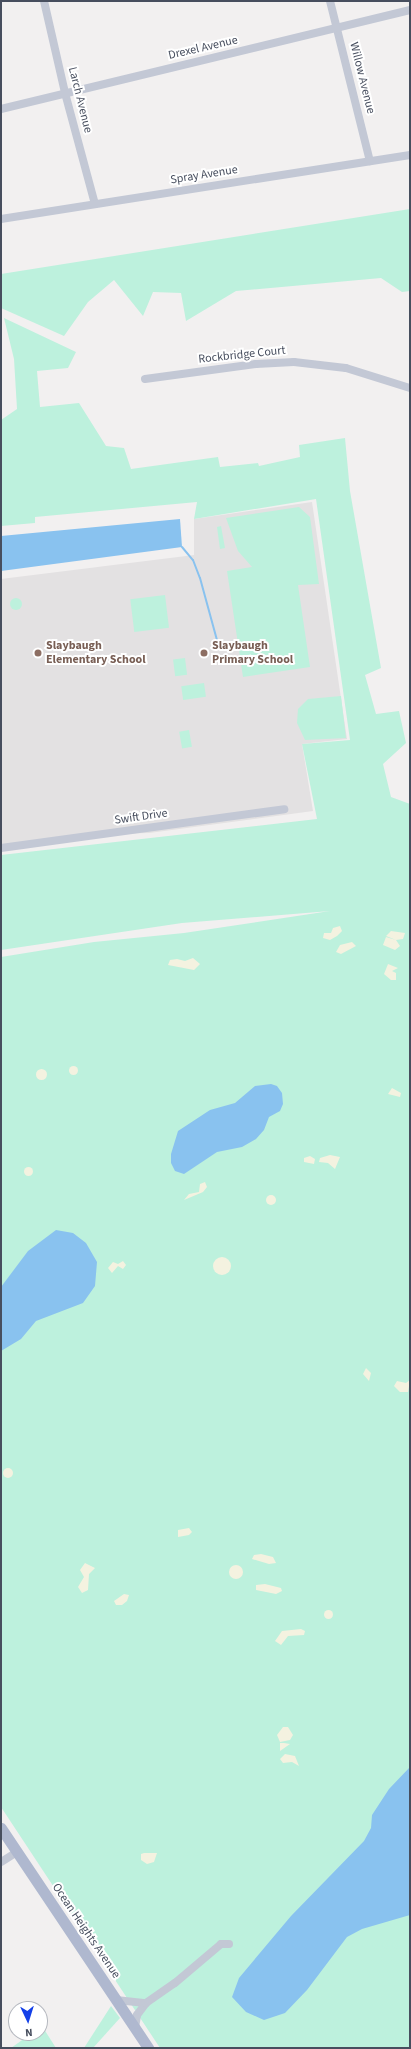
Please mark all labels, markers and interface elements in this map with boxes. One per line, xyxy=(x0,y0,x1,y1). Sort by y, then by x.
street label: Drexel Avenue xyxy=(167,33,239,63)
street label: Willow Avenue xyxy=(346,41,378,115)
street label: Larch Avenue xyxy=(65,66,95,134)
street label: Spray Avenue xyxy=(169,163,239,187)
street label: Rockbridge Court xyxy=(198,343,286,367)
place label: Slaybaugh Elementary School xyxy=(46,639,146,667)
place label: Slaybaugh Primary School xyxy=(212,639,293,667)
marker: Slaybaugh Elementary School xyxy=(33,648,43,658)
marker: Slaybaugh Primary School xyxy=(199,648,209,658)
street label: Swift Drive xyxy=(113,806,169,828)
street label: Ocean Heights Avenue xyxy=(49,1881,123,1981)
north arrow xyxy=(8,2001,48,2041)
text: N xyxy=(25,2025,33,2040)

